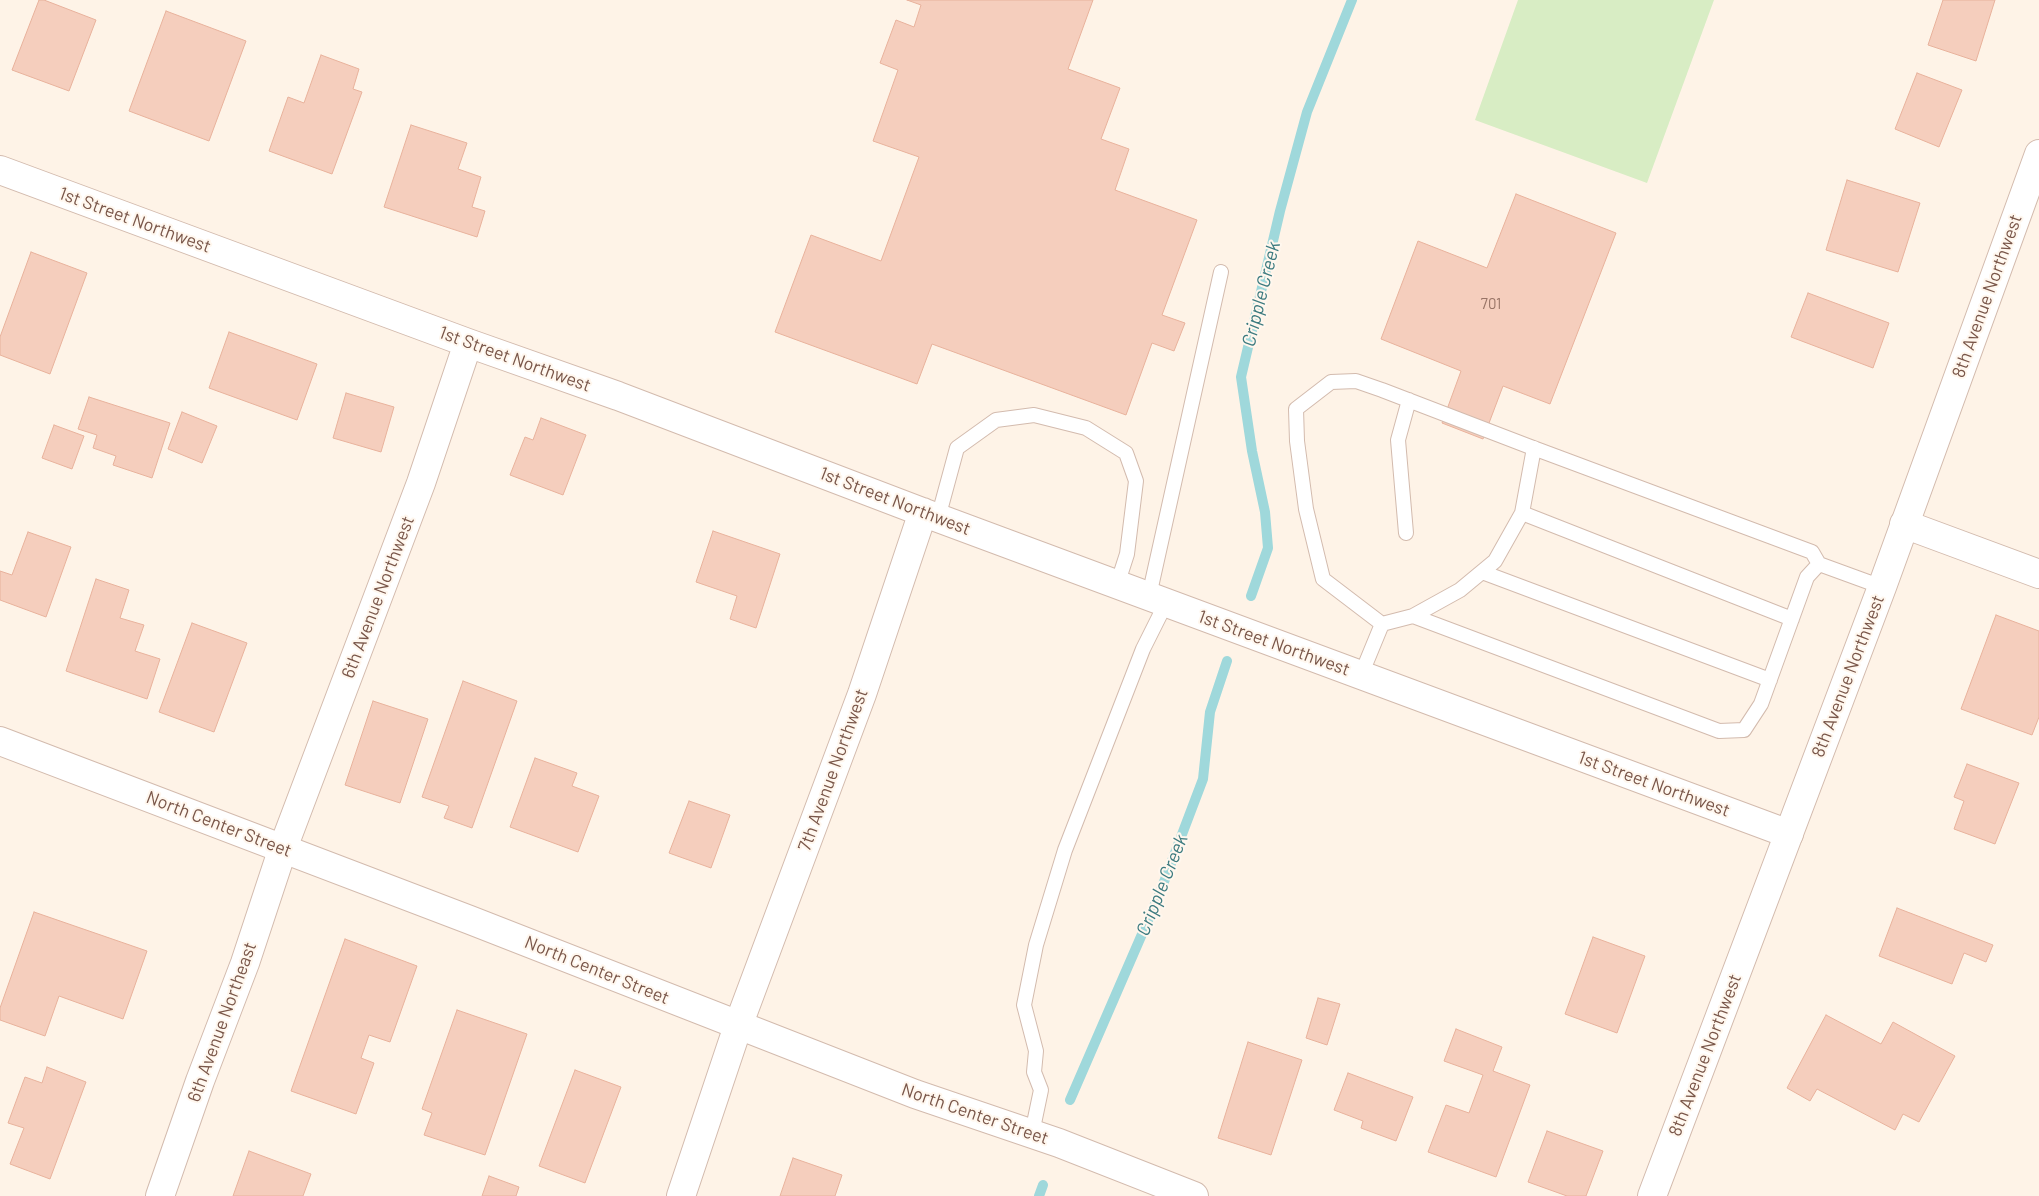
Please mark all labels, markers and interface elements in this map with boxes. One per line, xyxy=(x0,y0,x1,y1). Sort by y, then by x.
street label: 1st Street Northwest xyxy=(56,182,214,258)
street label: 8th Avenue Northwest xyxy=(1947,211,2027,381)
water label: Cripple Creek xyxy=(1237,239,1285,349)
house number: 701 xyxy=(1481,295,1501,313)
street label: 1st Street Northwest xyxy=(436,321,594,397)
street label: 1st Street Northwest xyxy=(816,462,974,540)
street label: 6th Avenue Northwest xyxy=(337,513,419,681)
street label: 8th Avenue Northwest xyxy=(1807,592,1889,760)
street label: 1st Street Northwest xyxy=(1195,605,1353,681)
street label: 7th Avenue Northwest xyxy=(794,686,872,854)
street label: 1st Street Northwest xyxy=(1575,746,1733,822)
street label: North Center Street xyxy=(143,786,295,862)
water label: Cripple Creek xyxy=(1131,831,1193,939)
street label: North Center Street xyxy=(522,931,672,1009)
street label: 6th Avenue Northeast xyxy=(183,939,261,1105)
street label: 8th Avenue Northwest xyxy=(1664,971,1746,1139)
street label: North Center Street xyxy=(899,1079,1051,1149)

